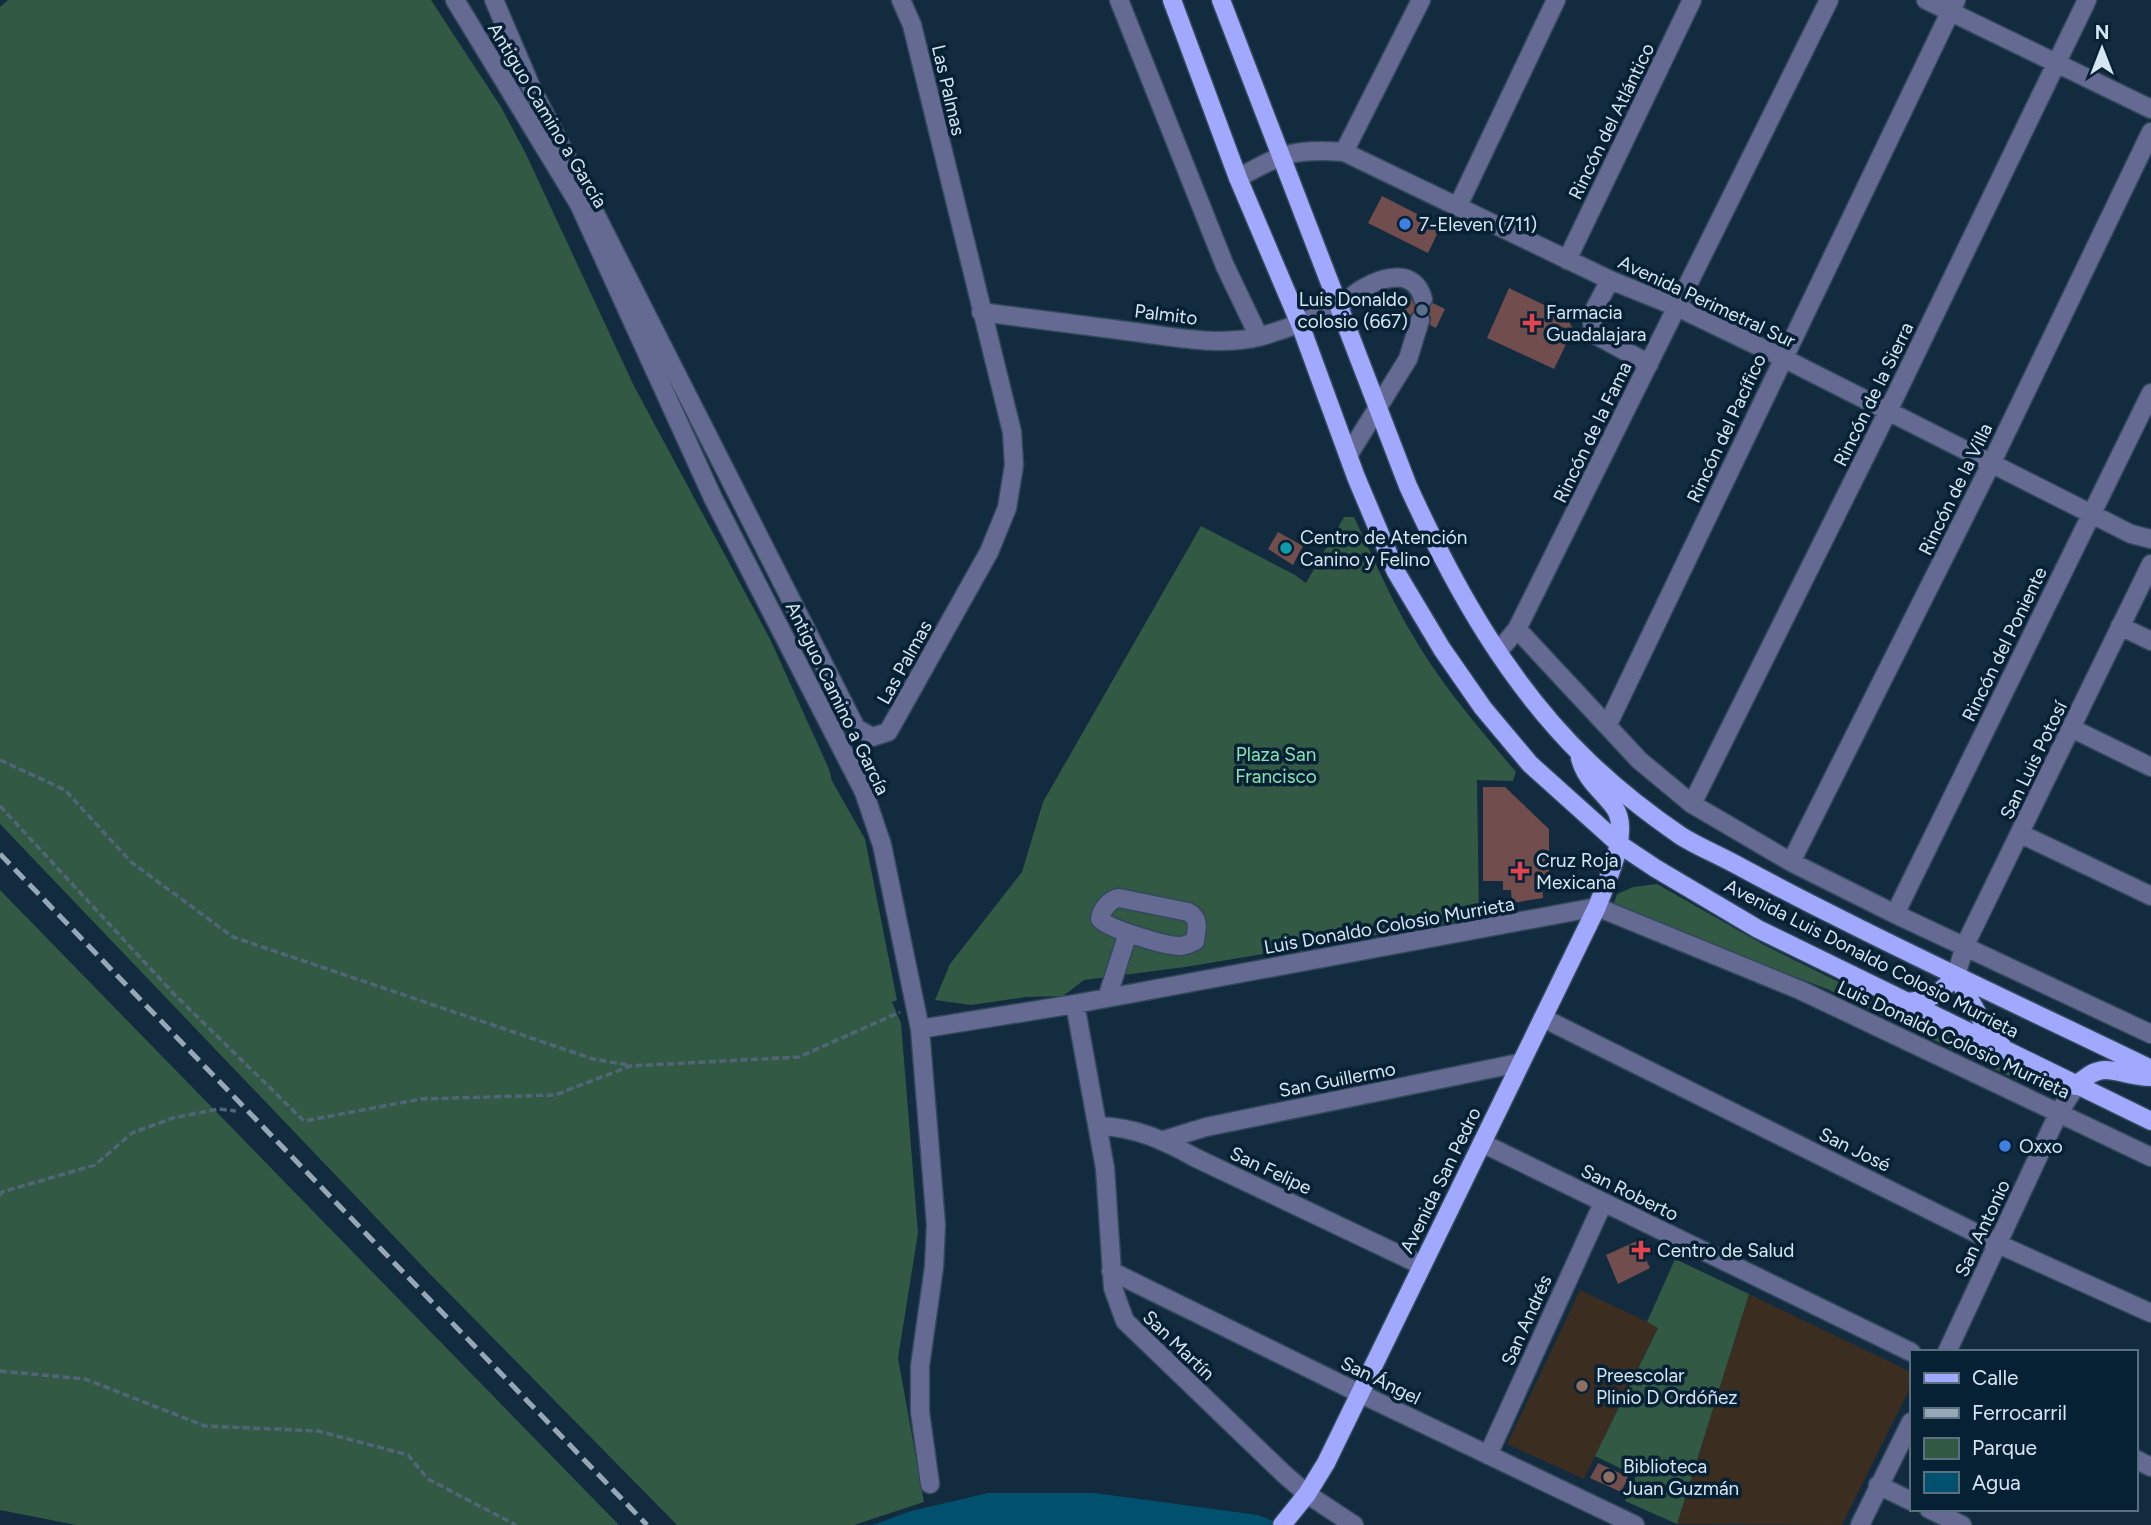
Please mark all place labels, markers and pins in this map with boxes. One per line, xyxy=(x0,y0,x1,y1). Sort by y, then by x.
place label: 7-Eleven (711) xyxy=(1419,213,1537,236)
marker: 7-Eleven (711) xyxy=(1397,216,1413,232)
place label: Luis Donaldo colosio (667) xyxy=(1297,288,1408,333)
place label: Farmacia Guadalajara xyxy=(1546,301,1646,346)
marker: Luis Donaldo colosio (667) xyxy=(1414,302,1430,318)
marker: Farmacia Guadalajara xyxy=(1524,315,1540,331)
place label: Centro de Atención Canino y Felino xyxy=(1300,526,1467,571)
marker: Centro de Atención Canino y Felino xyxy=(1278,540,1294,556)
place label: Cruz Roja Mexicana xyxy=(1536,849,1618,894)
marker: Cruz Roja Mexicana xyxy=(1510,861,1530,881)
place label: Oxxo xyxy=(2019,1135,2063,1158)
marker: Oxxo xyxy=(1997,1138,2013,1154)
place label: Centro de Salud xyxy=(1657,1239,1794,1262)
marker: Centro de Salud xyxy=(1631,1240,1651,1260)
place label: Preescolar Plinio D Ordóñez xyxy=(1596,1364,1738,1409)
marker: Preescolar Plinio D Ordóñez xyxy=(1574,1378,1590,1394)
place label: Biblioteca Juan Guzmán xyxy=(1623,1455,1739,1500)
marker: Biblioteca Juan Guzmán xyxy=(1601,1469,1617,1485)

